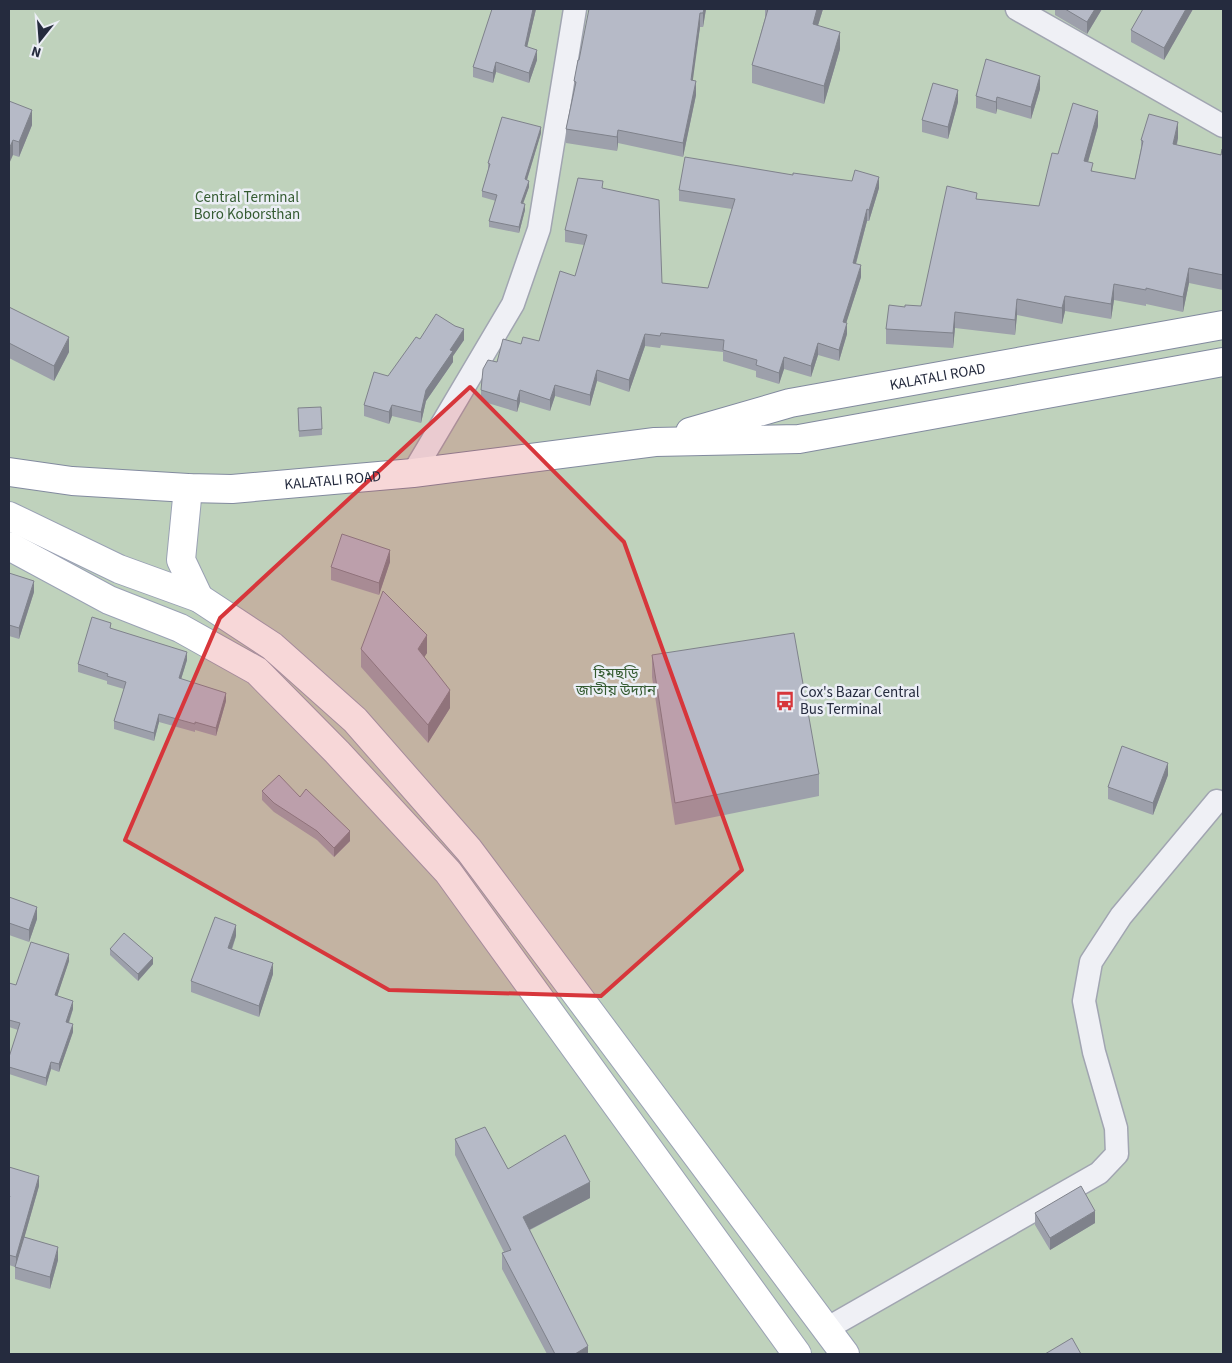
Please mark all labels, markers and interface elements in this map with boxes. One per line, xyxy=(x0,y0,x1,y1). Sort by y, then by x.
north arrow xyxy=(15,15,65,65)
text: N xyxy=(29,41,44,62)
park label: Central Terminal Boro Koborsthan xyxy=(194,187,300,225)
street label: KALATALI ROAD xyxy=(888,357,987,395)
street label: KALATALI ROAD xyxy=(284,465,382,495)
park label: হিমছড়ি জাতীয় উদ্যান xyxy=(575,663,657,701)
place label: Cox's Bazar Central Bus Terminal xyxy=(800,682,920,720)
bus stop icon: Cox's Bazar Central Bus Terminal xyxy=(774,690,796,712)

